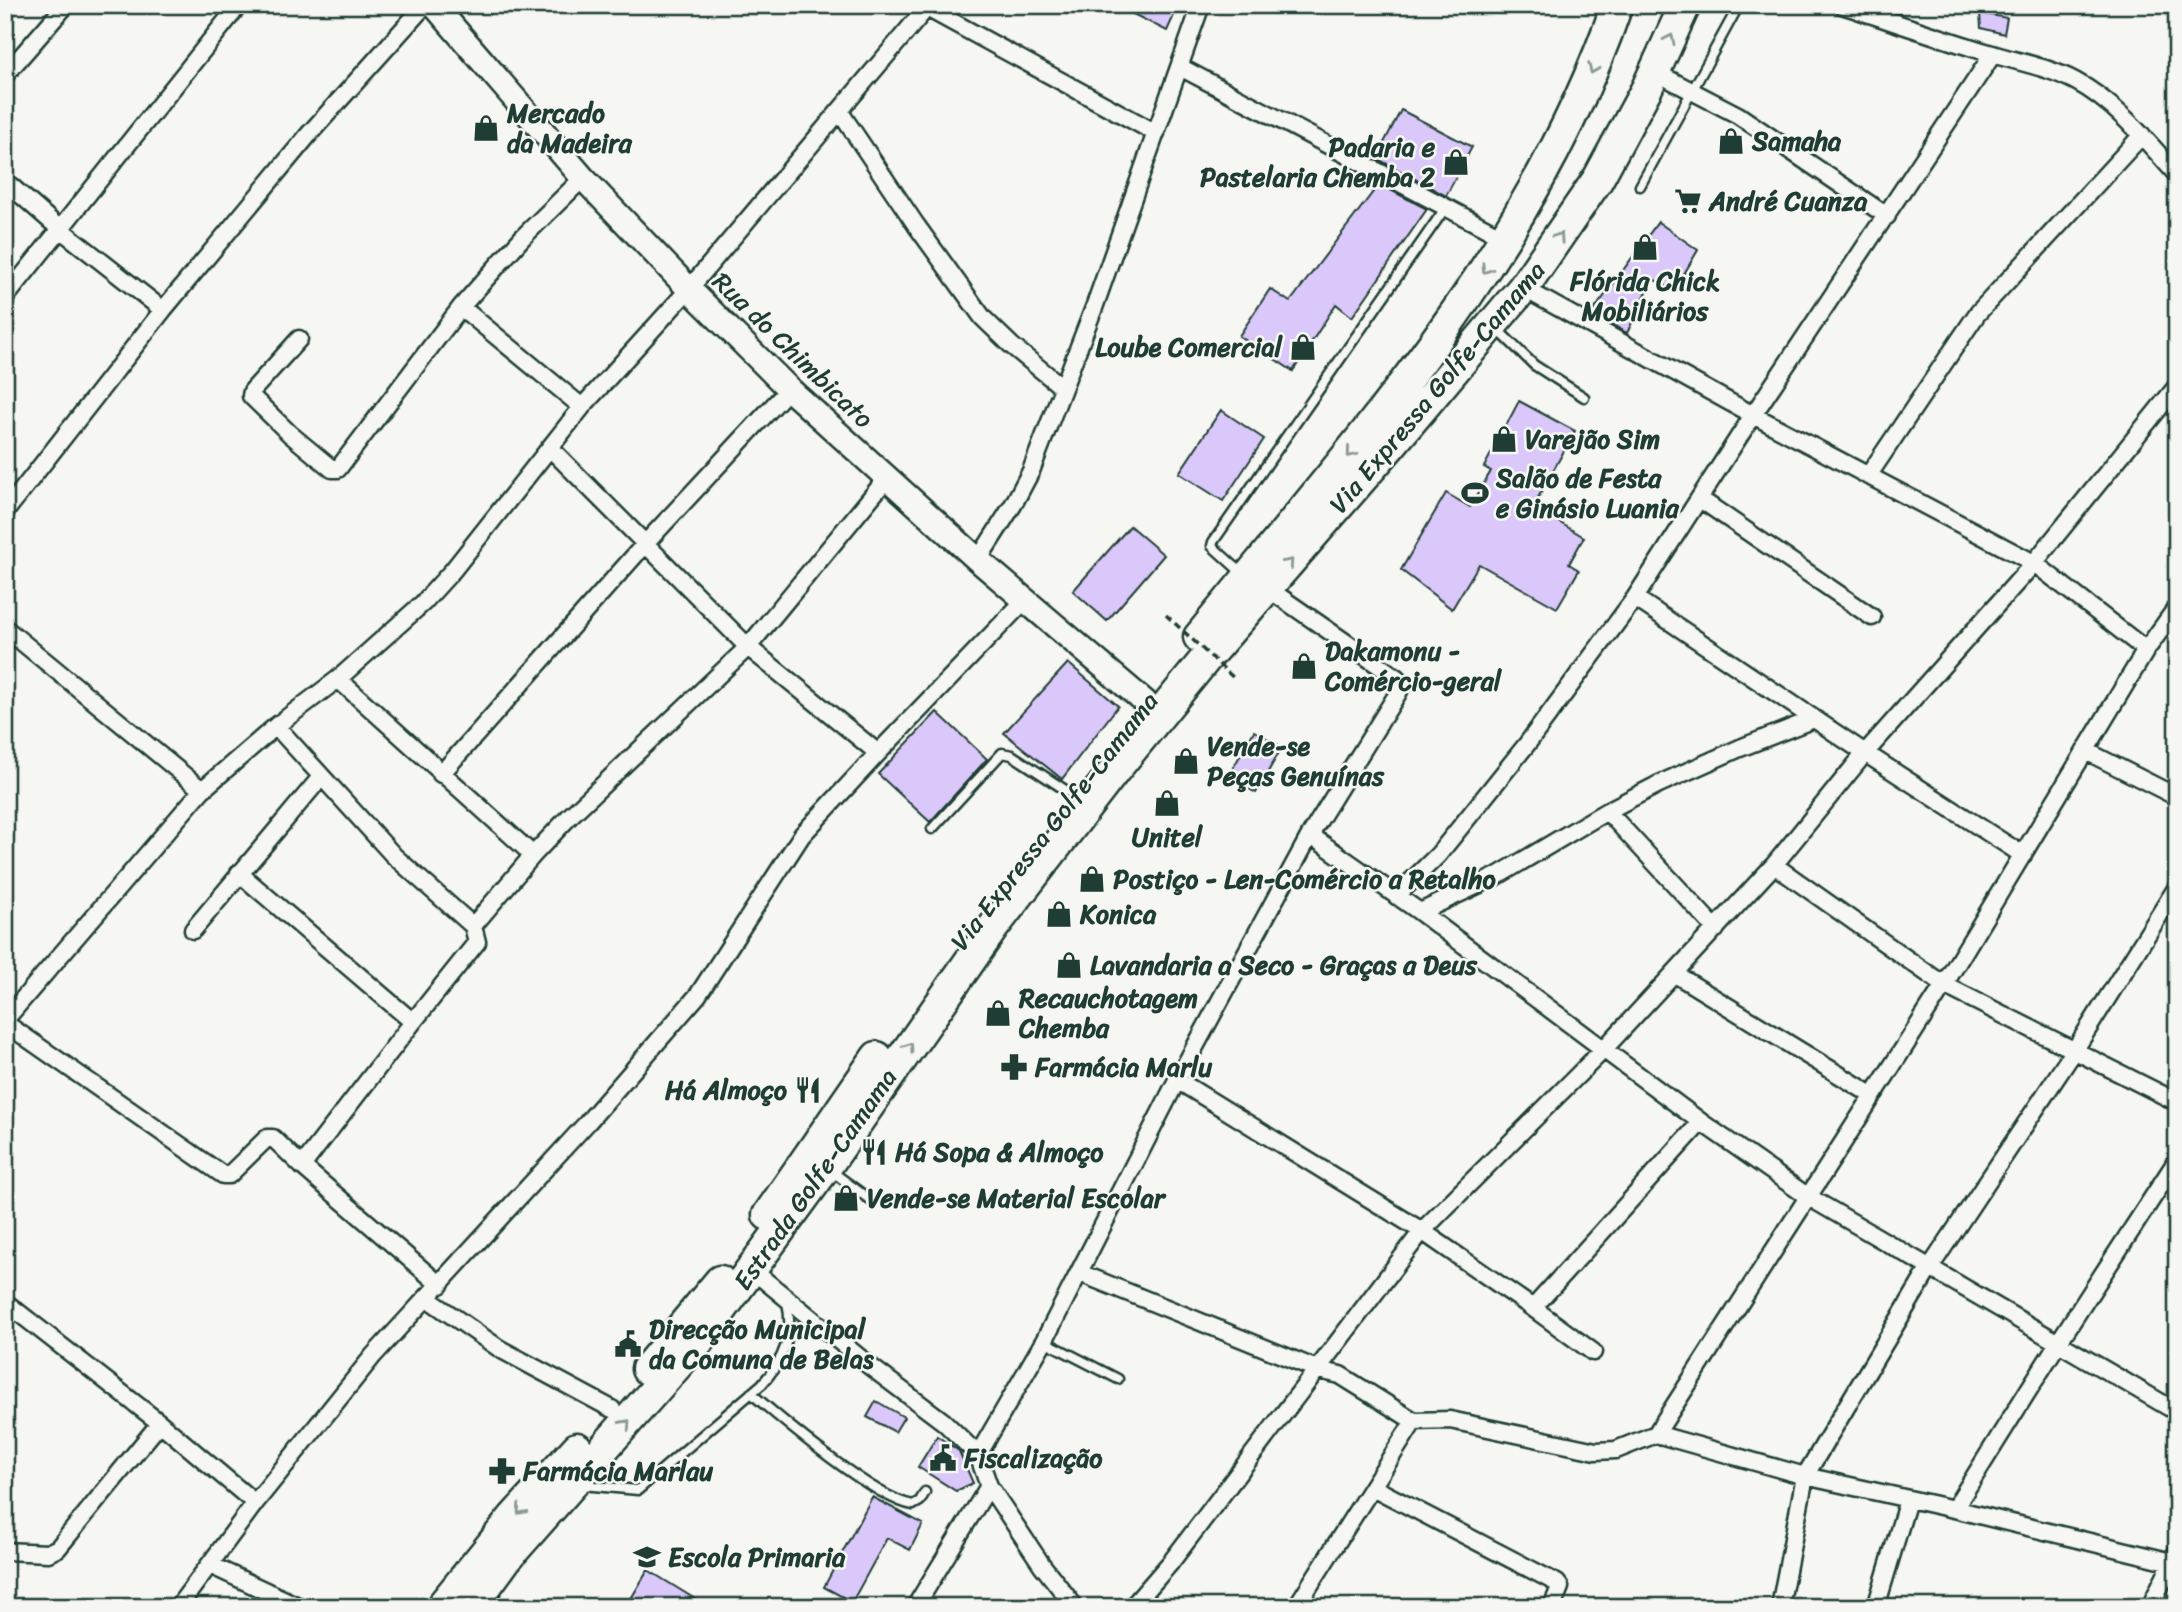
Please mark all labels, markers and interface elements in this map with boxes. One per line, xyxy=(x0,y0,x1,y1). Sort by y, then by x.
one-way arrow xyxy=(1662,34,1676,46)
one-way arrow xyxy=(1587,62,1601,74)
place label: Mercado da Madeira xyxy=(506,90,633,166)
shop icon: Mercado da Madeira xyxy=(471,113,501,143)
place label: Samaha xyxy=(1751,118,1842,164)
place label: Padaria e Pastelaria Chemba 2 xyxy=(1200,124,1436,200)
shop icon: Samaha xyxy=(1716,126,1746,156)
shop icon: Padaria e Pastelaria Chemba 2 xyxy=(1441,147,1471,177)
place label: André Cuanza xyxy=(1708,178,1868,224)
supermarket icon: André Cuanza xyxy=(1673,186,1703,216)
one-way arrow xyxy=(1551,231,1564,244)
shop icon: Flórida Chick Mobiliários xyxy=(1630,232,1660,262)
street label: Via Expressa Golfe-Camama xyxy=(1317,250,1557,524)
place label: Flórida Chick Mobiliários xyxy=(1569,258,1720,334)
street label: Rua do Chimbicato xyxy=(701,260,885,440)
one-way arrow xyxy=(1481,262,1494,275)
place label: Loube Comercial xyxy=(1095,324,1284,370)
shop icon: Loube Comercial xyxy=(1288,332,1318,362)
place label: Varejão Sim xyxy=(1525,416,1660,462)
shop icon: Varejão Sim xyxy=(1489,424,1519,454)
one-way arrow xyxy=(1347,444,1359,457)
place label: Salão de Festa e Ginásio Luania xyxy=(1495,455,1680,531)
sports icon: Salão de Festa e Ginásio Luania xyxy=(1460,478,1490,508)
one-way arrow xyxy=(1281,558,1293,571)
place label: Dakamonu - Comércio-geral xyxy=(1324,628,1503,704)
shop icon: Dakamonu - Comércio-geral xyxy=(1289,651,1319,681)
street label: Via Expressa Golfe-Camama xyxy=(938,681,1170,961)
place label: Vende-se Peças Genuínas xyxy=(1207,723,1385,799)
shop icon: Vende-se Peças Genuínas xyxy=(1171,746,1201,776)
shop icon: Unitel xyxy=(1152,788,1182,818)
place label: Unitel xyxy=(1132,814,1204,860)
place label: Postiço - Len-Comércio a Retalho xyxy=(1113,856,1496,902)
shop icon: Postiço - Len-Comércio a Retalho xyxy=(1077,864,1107,894)
place label: Konica xyxy=(1079,891,1157,937)
shop icon: Konica xyxy=(1044,899,1074,929)
place label: Lavandaria a Seco - Graças a Deus xyxy=(1090,942,1478,988)
shop icon: Lavandaria a Seco - Graças a Deus xyxy=(1054,950,1084,980)
place label: Recauchotagem Chemba xyxy=(1018,975,1198,1051)
shop icon: Recauchotagem Chemba xyxy=(983,998,1013,1028)
one-way arrow xyxy=(901,1042,913,1055)
place label: Farmácia Marlu xyxy=(1034,1044,1213,1090)
pharmacy icon: Farmácia Marlu xyxy=(999,1052,1029,1082)
street label: Estrada Golfe-Camama xyxy=(721,1058,909,1300)
place label: Há Almoço xyxy=(665,1067,788,1113)
restaurant icon: Há Almoço xyxy=(793,1075,823,1105)
place label: Há Sopa & Almoço xyxy=(895,1129,1104,1175)
restaurant icon: Há Sopa & Almoço xyxy=(859,1137,889,1167)
place label: Vende-se Material Escolar xyxy=(867,1175,1167,1221)
shop icon: Vende-se Material Escolar xyxy=(831,1183,861,1213)
place label: Direcção Municipal da Comuna de Belas xyxy=(649,1306,875,1382)
public building icon: Direcção Municipal da Comuna de Belas xyxy=(613,1329,643,1359)
one-way arrow xyxy=(618,1419,630,1432)
place label: Fiscalização xyxy=(963,1435,1103,1481)
public building icon: Fiscalização xyxy=(928,1443,958,1473)
place label: Farmácia Marlau xyxy=(522,1448,714,1494)
pharmacy icon: Farmácia Marlau xyxy=(487,1456,517,1486)
one-way arrow xyxy=(516,1502,529,1515)
place label: Escola Primaria xyxy=(668,1534,846,1580)
school or university icon: Escola Primaria xyxy=(632,1542,662,1572)

